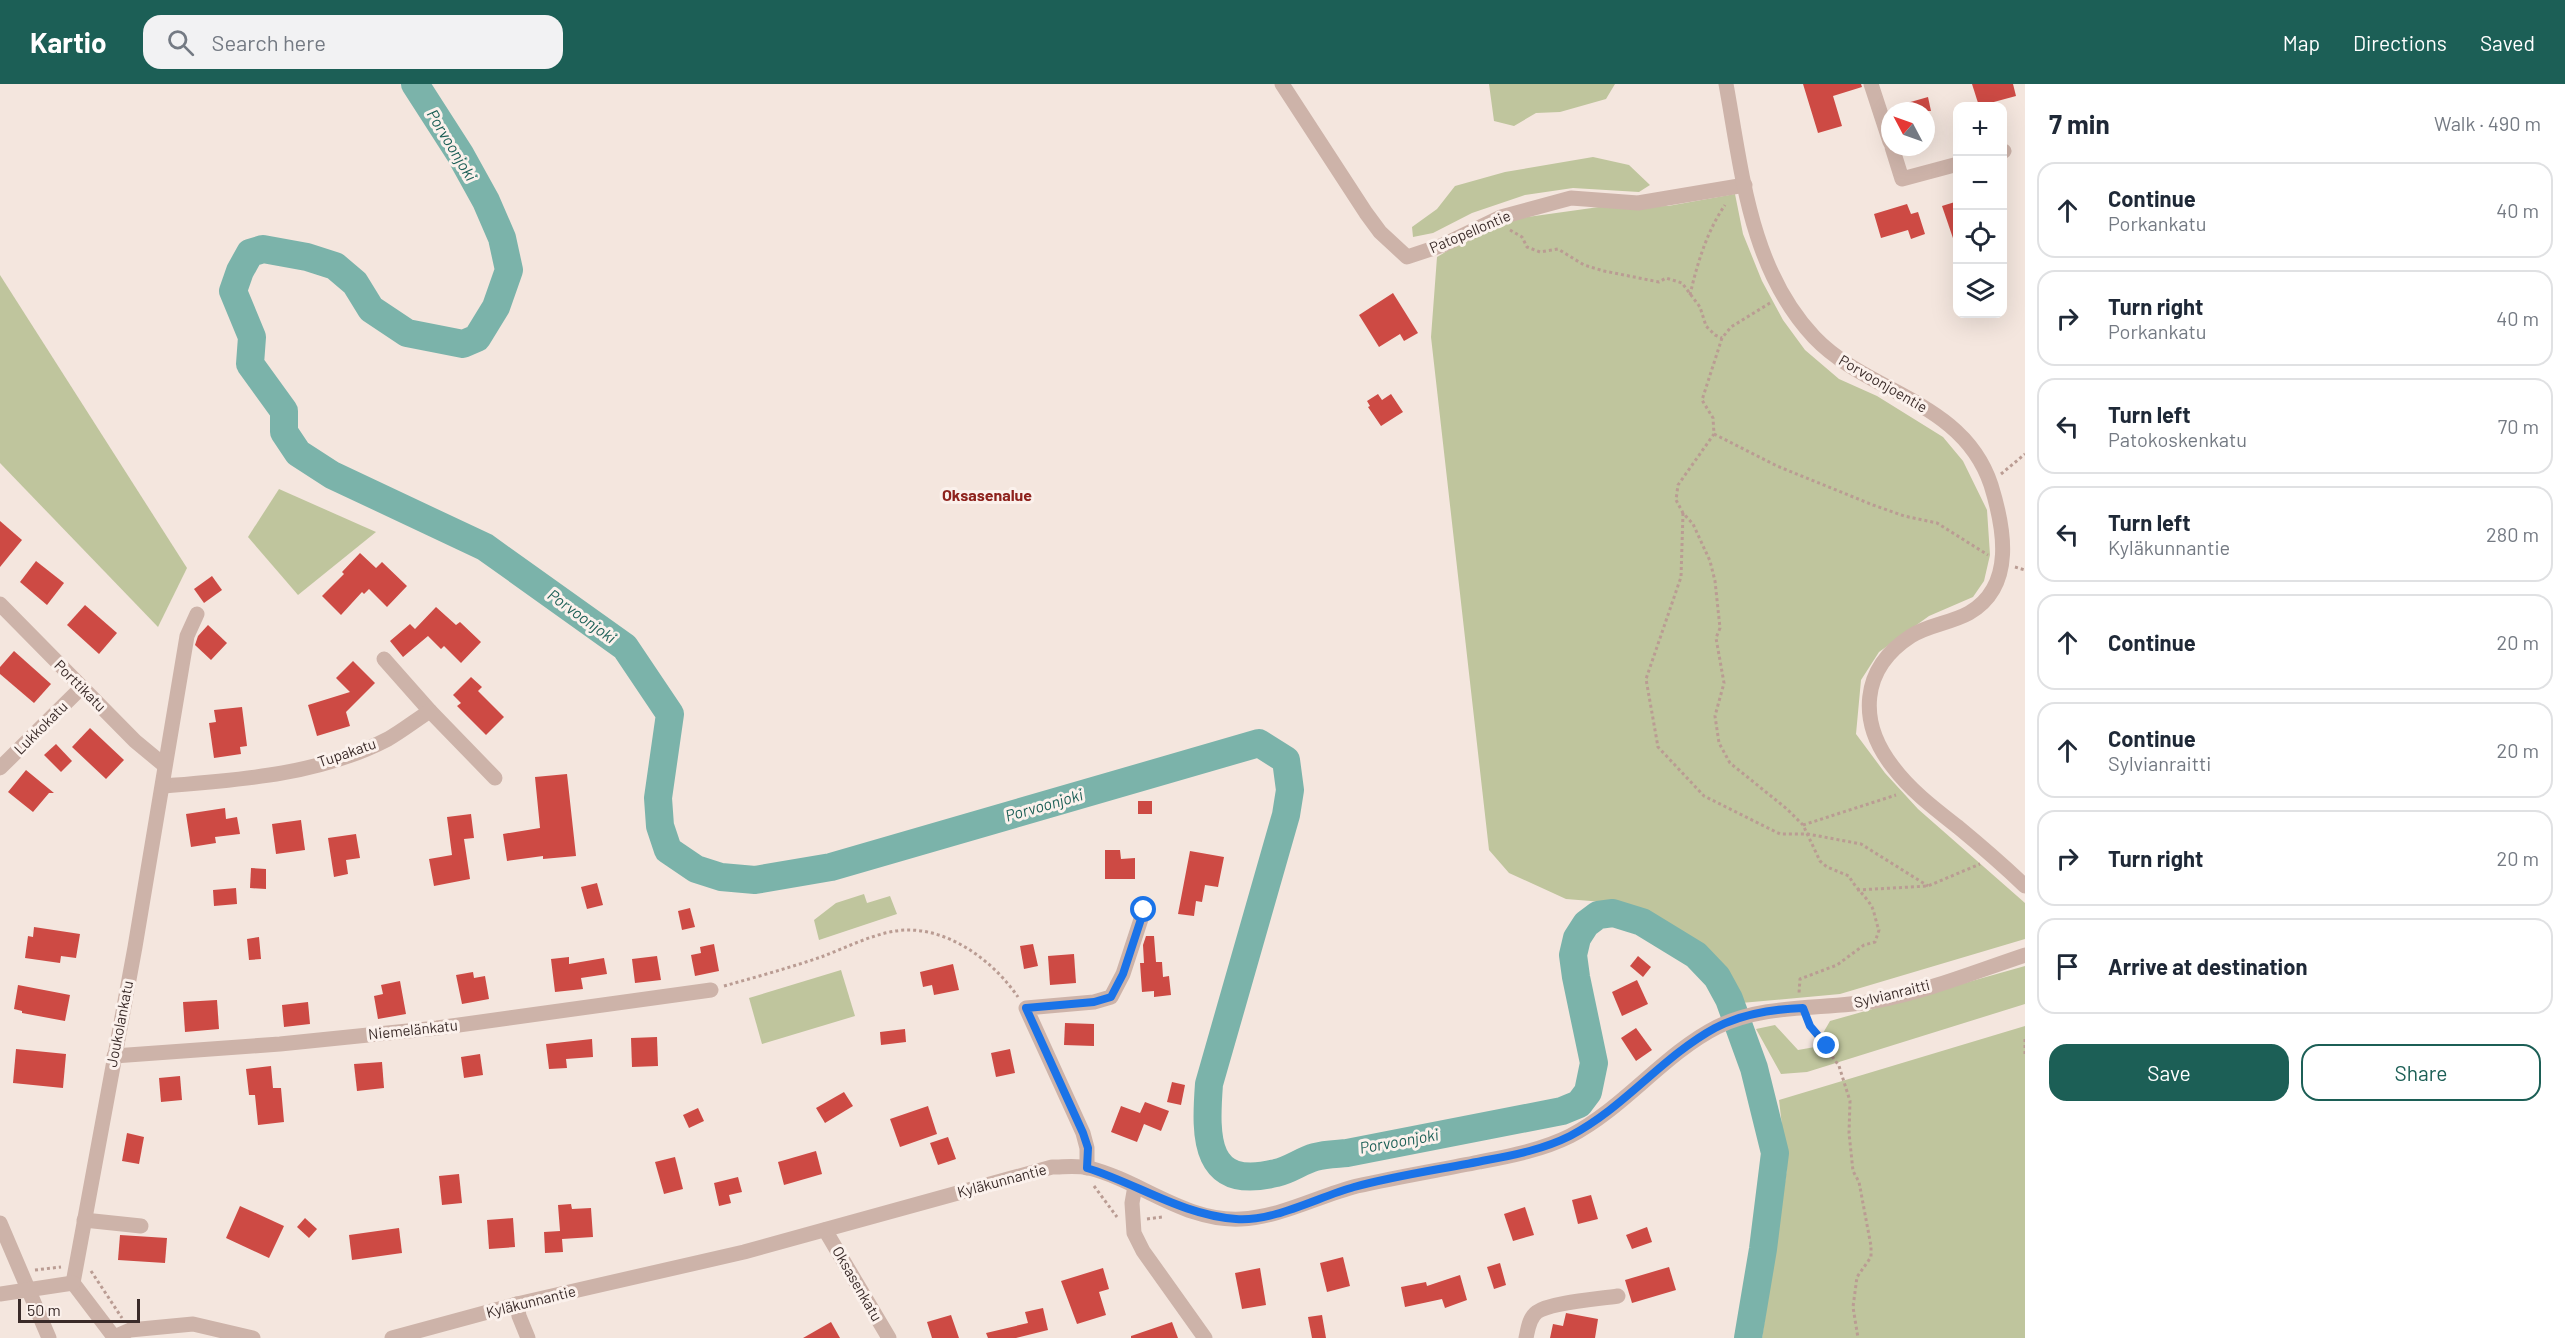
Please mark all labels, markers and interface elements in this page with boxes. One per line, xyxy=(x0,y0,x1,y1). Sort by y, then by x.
search box xyxy=(143,15,563,69)
text: Kartio xyxy=(30,25,107,59)
icon: search xyxy=(164,26,197,59)
text: Search here xyxy=(212,29,326,55)
text: Map xyxy=(2283,30,2320,55)
text: Directions xyxy=(2353,30,2447,55)
text: Saved xyxy=(2480,30,2535,55)
north arrow xyxy=(1881,102,1935,156)
map controls xyxy=(1953,102,2007,318)
button: + xyxy=(1953,102,2007,156)
water label: Porvoonjoki xyxy=(424,106,481,184)
text: 7 min xyxy=(2049,108,2110,139)
text: Walk · 490 m xyxy=(2434,111,2541,135)
button: − xyxy=(1953,156,2007,210)
text: Continue xyxy=(2108,185,2196,211)
icon: ahead xyxy=(2051,194,2084,227)
text: 40 m xyxy=(2496,198,2539,222)
street label: Patopellontie xyxy=(1426,206,1513,256)
button: locate xyxy=(1953,210,2007,264)
text: Porkankatu xyxy=(2108,211,2206,235)
button: layers xyxy=(1953,264,2007,318)
text: Turn right xyxy=(2108,293,2203,319)
icon: right xyxy=(2051,302,2084,335)
text: 40 m xyxy=(2496,306,2539,330)
text: Porkankatu xyxy=(2108,319,2206,343)
street label: Porvoonjoentie xyxy=(1836,351,1931,416)
text: Turn left xyxy=(2108,401,2191,427)
icon: left xyxy=(2051,410,2084,443)
text: 70 m xyxy=(2498,414,2539,438)
text: Patokoskenkatu xyxy=(2108,427,2247,451)
district label: Oksasenalue xyxy=(942,485,1032,504)
text: Turn left xyxy=(2108,509,2191,535)
icon: left xyxy=(2051,518,2084,551)
text: 280 m xyxy=(2486,522,2539,546)
text: Kyläkunnantie xyxy=(2108,535,2230,559)
water label: Porvoonjoki xyxy=(544,584,620,647)
icon: ahead xyxy=(2051,626,2084,659)
text: Continue xyxy=(2108,629,2196,655)
text: 20 m xyxy=(2496,630,2539,654)
street label: Porttikatu xyxy=(51,656,110,715)
street label: Lukkokatu xyxy=(10,697,71,758)
text: Continue xyxy=(2108,725,2196,751)
street label: Tupakatu xyxy=(315,734,378,770)
icon: ahead xyxy=(2051,734,2084,767)
text: 20 m xyxy=(2496,738,2539,762)
text: Sylvianraitti xyxy=(2108,751,2211,775)
water label: Porvoonjoki xyxy=(1003,784,1085,825)
icon: right xyxy=(2051,842,2084,875)
text: Turn right xyxy=(2108,845,2203,871)
text: 20 m xyxy=(2496,846,2539,870)
route start xyxy=(1130,896,1156,922)
icon: arrive xyxy=(2051,950,2084,983)
text: Arrive at destination xyxy=(2108,953,2307,979)
street label: Sylvianraitti xyxy=(1852,975,1932,1011)
street label: Joukolankatu xyxy=(102,979,136,1069)
street label: Niemelänkatu xyxy=(367,1015,459,1043)
route end xyxy=(1813,1032,1839,1058)
button: Save xyxy=(2049,1044,2289,1101)
button: Share xyxy=(2301,1044,2541,1101)
water label: Porvoonjoki xyxy=(1358,1124,1440,1157)
street label: Kyläkunnantie xyxy=(955,1159,1048,1201)
street label: Oksasenkatu xyxy=(829,1243,887,1324)
street label: Kyläkunnantie xyxy=(484,1281,577,1321)
scale bar xyxy=(18,1296,140,1324)
text: 50 m xyxy=(27,1300,61,1319)

